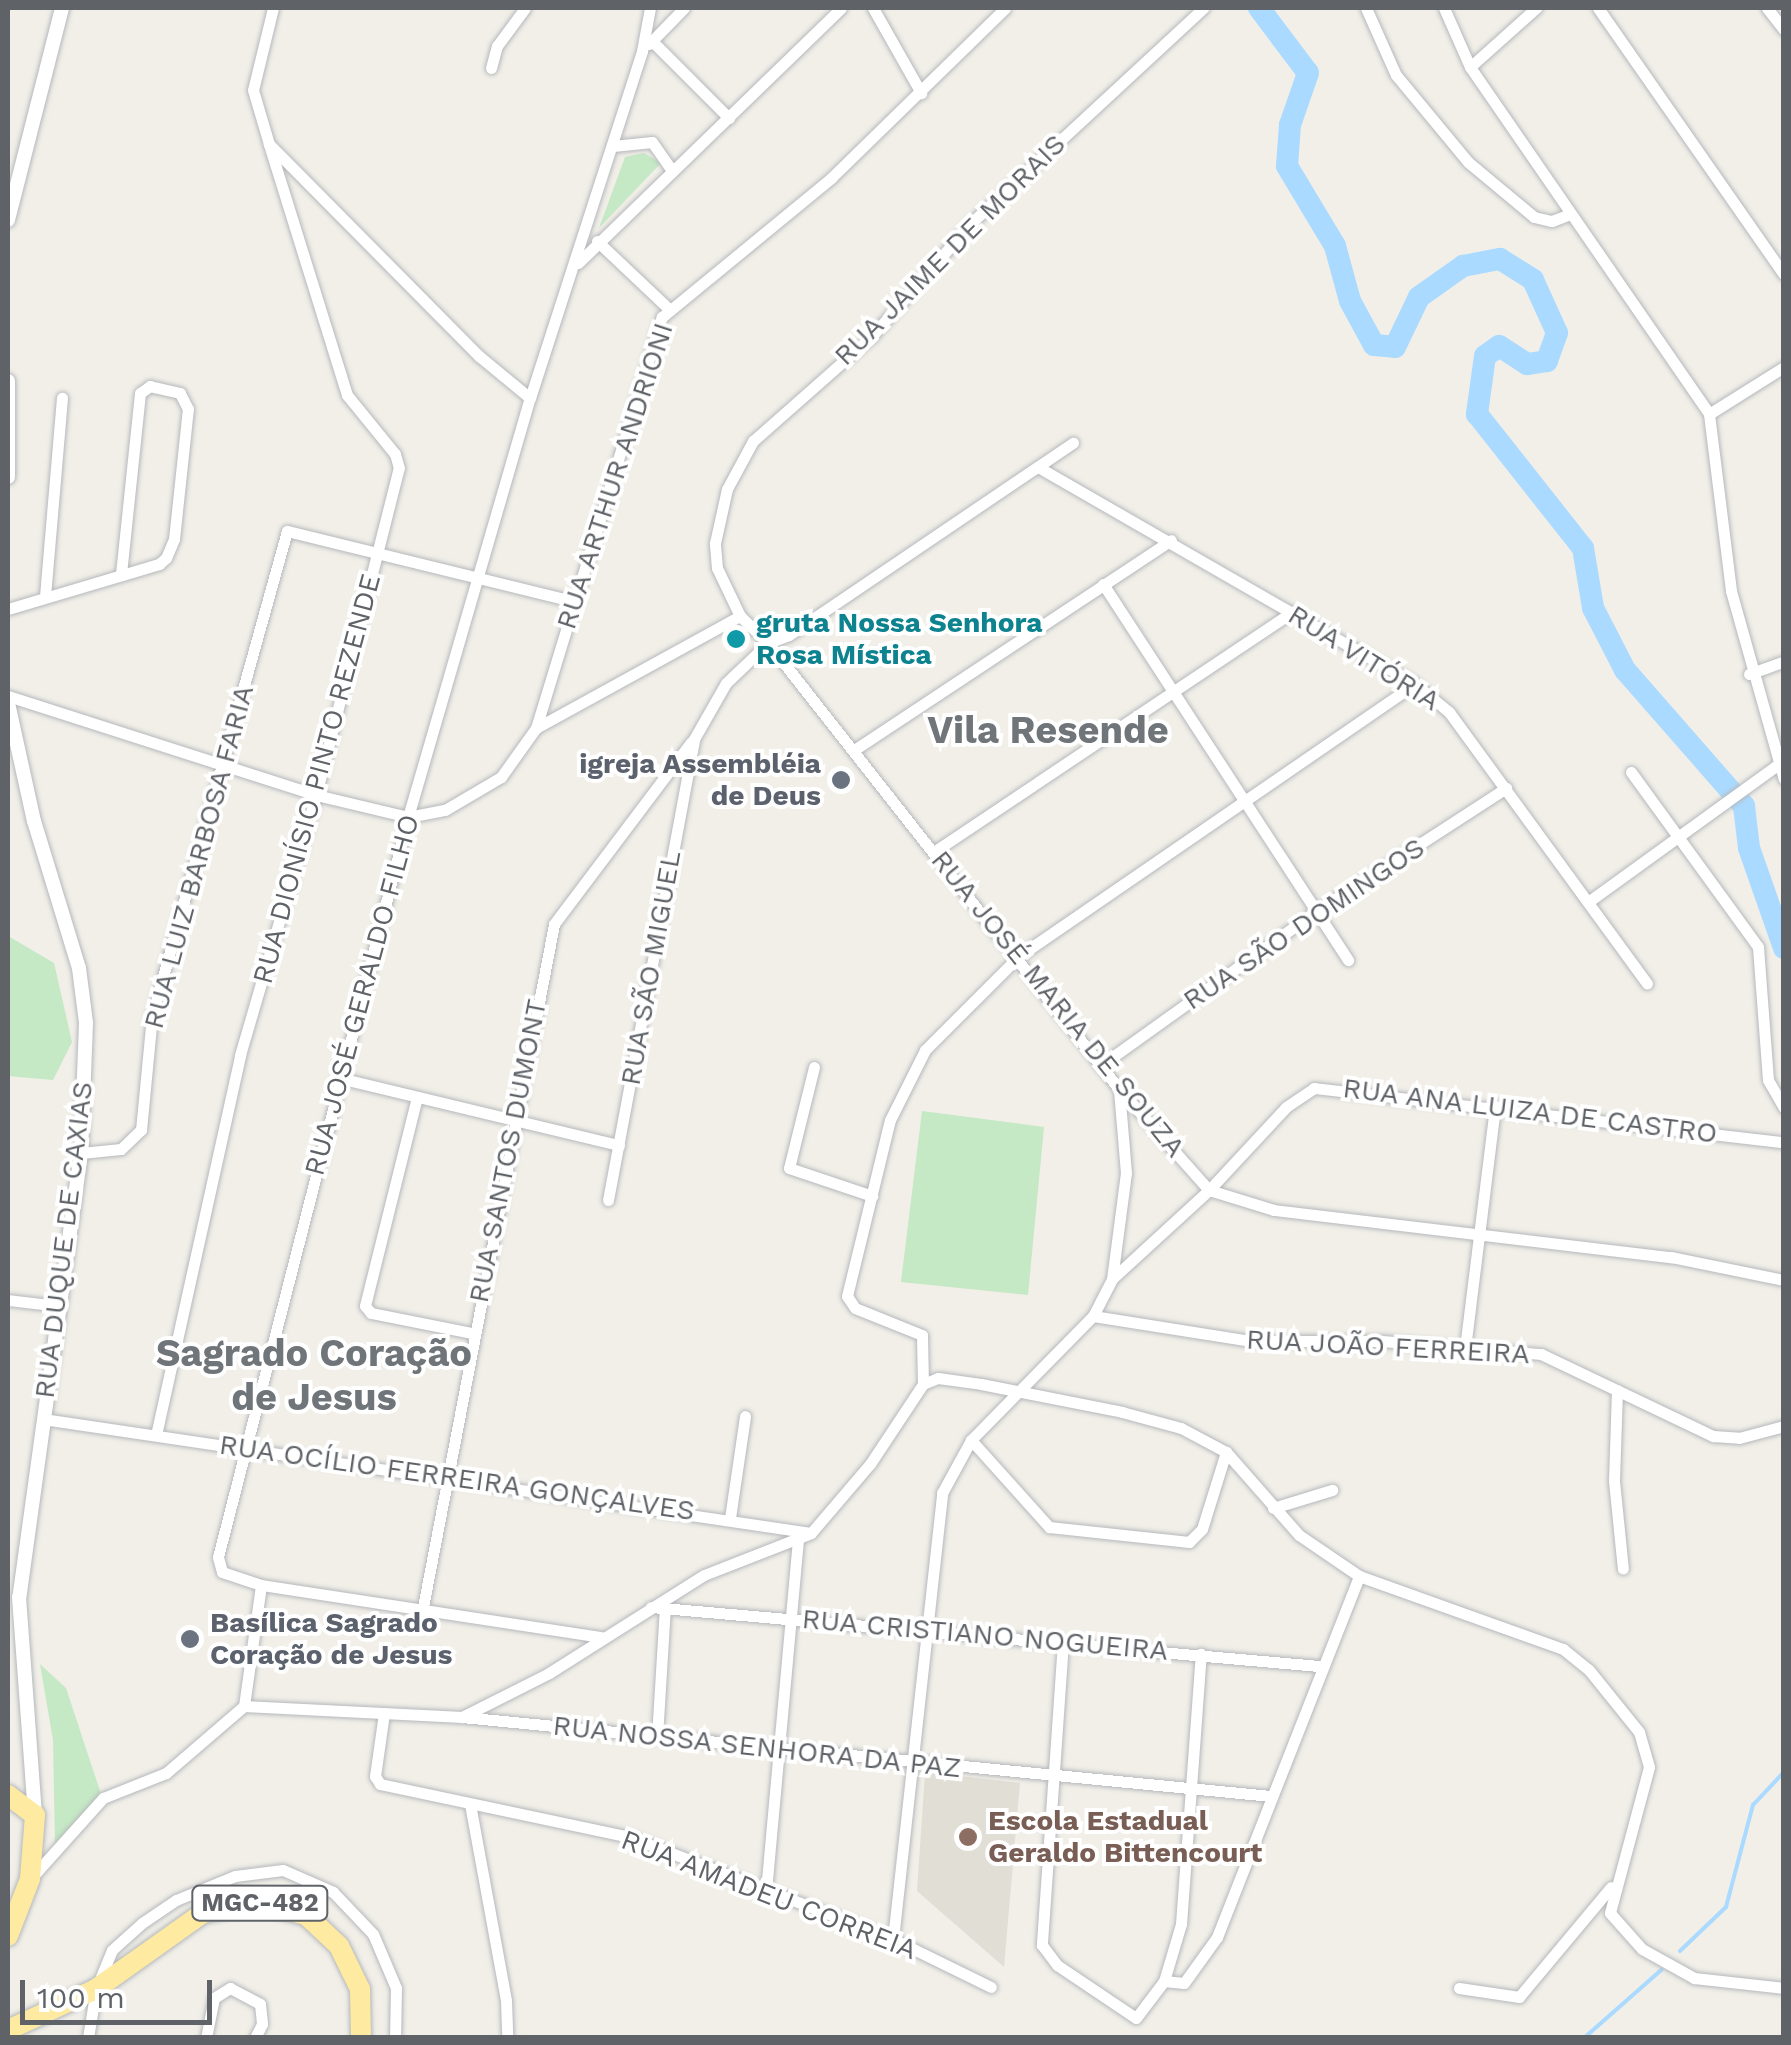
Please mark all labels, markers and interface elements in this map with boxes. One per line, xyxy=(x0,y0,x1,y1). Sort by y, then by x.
street label: RUA JAIME DE MORAIS xyxy=(827,127,1073,373)
street label: RUA ARTHUR ANDRIONI xyxy=(549,317,681,635)
street label: RUA DIONÍSIO PINTO REZENDE xyxy=(246,570,388,988)
street label: RUA VITÓRIA xyxy=(1281,597,1447,719)
place label: gruta Nossa Senhora Rosa Mística xyxy=(756,606,1043,672)
marker: gruta Nossa Senhora Rosa Mística xyxy=(725,628,747,650)
street label: RUA LUIZ BARBOSA FARIA xyxy=(137,680,261,1034)
district label: Vila Resende xyxy=(927,708,1169,754)
place label: igreja Assembléia de Deus xyxy=(578,747,821,813)
marker: igreja Assembléia de Deus xyxy=(830,769,852,791)
street label: RUA JOSÉ GERALDO FILHO xyxy=(297,810,427,1180)
street label: RUA SÃO DOMINGOS xyxy=(1176,830,1432,1018)
street label: RUA JOSÉ MARIA DE SOUZA xyxy=(923,843,1193,1165)
street label: RUA SÃO MIGUEL xyxy=(614,848,688,1088)
street label: RUA SANTOS DUMONT xyxy=(462,996,554,1306)
street label: RUA ANA LUIZA DE CASTRO xyxy=(1339,1071,1721,1151)
street label: RUA DUQUE DE CAXIAS xyxy=(28,1079,100,1401)
street label: RUA JOÃO FERREIRA xyxy=(1244,1323,1532,1371)
district label: Sagrado Coração de Jesus xyxy=(156,1331,472,1420)
street label: RUA OCÍLIO FERREIRA GONÇALVES xyxy=(216,1428,698,1528)
street label: RUA CRISTIANO NOGUEIRA xyxy=(800,1602,1170,1668)
place label: Basílica Sagrado Coração de Jesus xyxy=(210,1606,453,1672)
marker: Basílica Sagrado Coração de Jesus xyxy=(179,1628,201,1650)
street label: RUA NOSSA SENHORA DA PAZ xyxy=(549,1709,965,1785)
place label: Escola Estadual Geraldo Bittencourt xyxy=(988,1804,1262,1870)
street label: RUA AMADEU CORREIA xyxy=(615,1823,923,1967)
marker: Escola Estadual Geraldo Bittencourt xyxy=(957,1826,979,1848)
road number: MGC-482 xyxy=(190,1883,330,1923)
scale bar xyxy=(25,1960,218,2022)
text: 100 m xyxy=(37,1980,125,2015)

